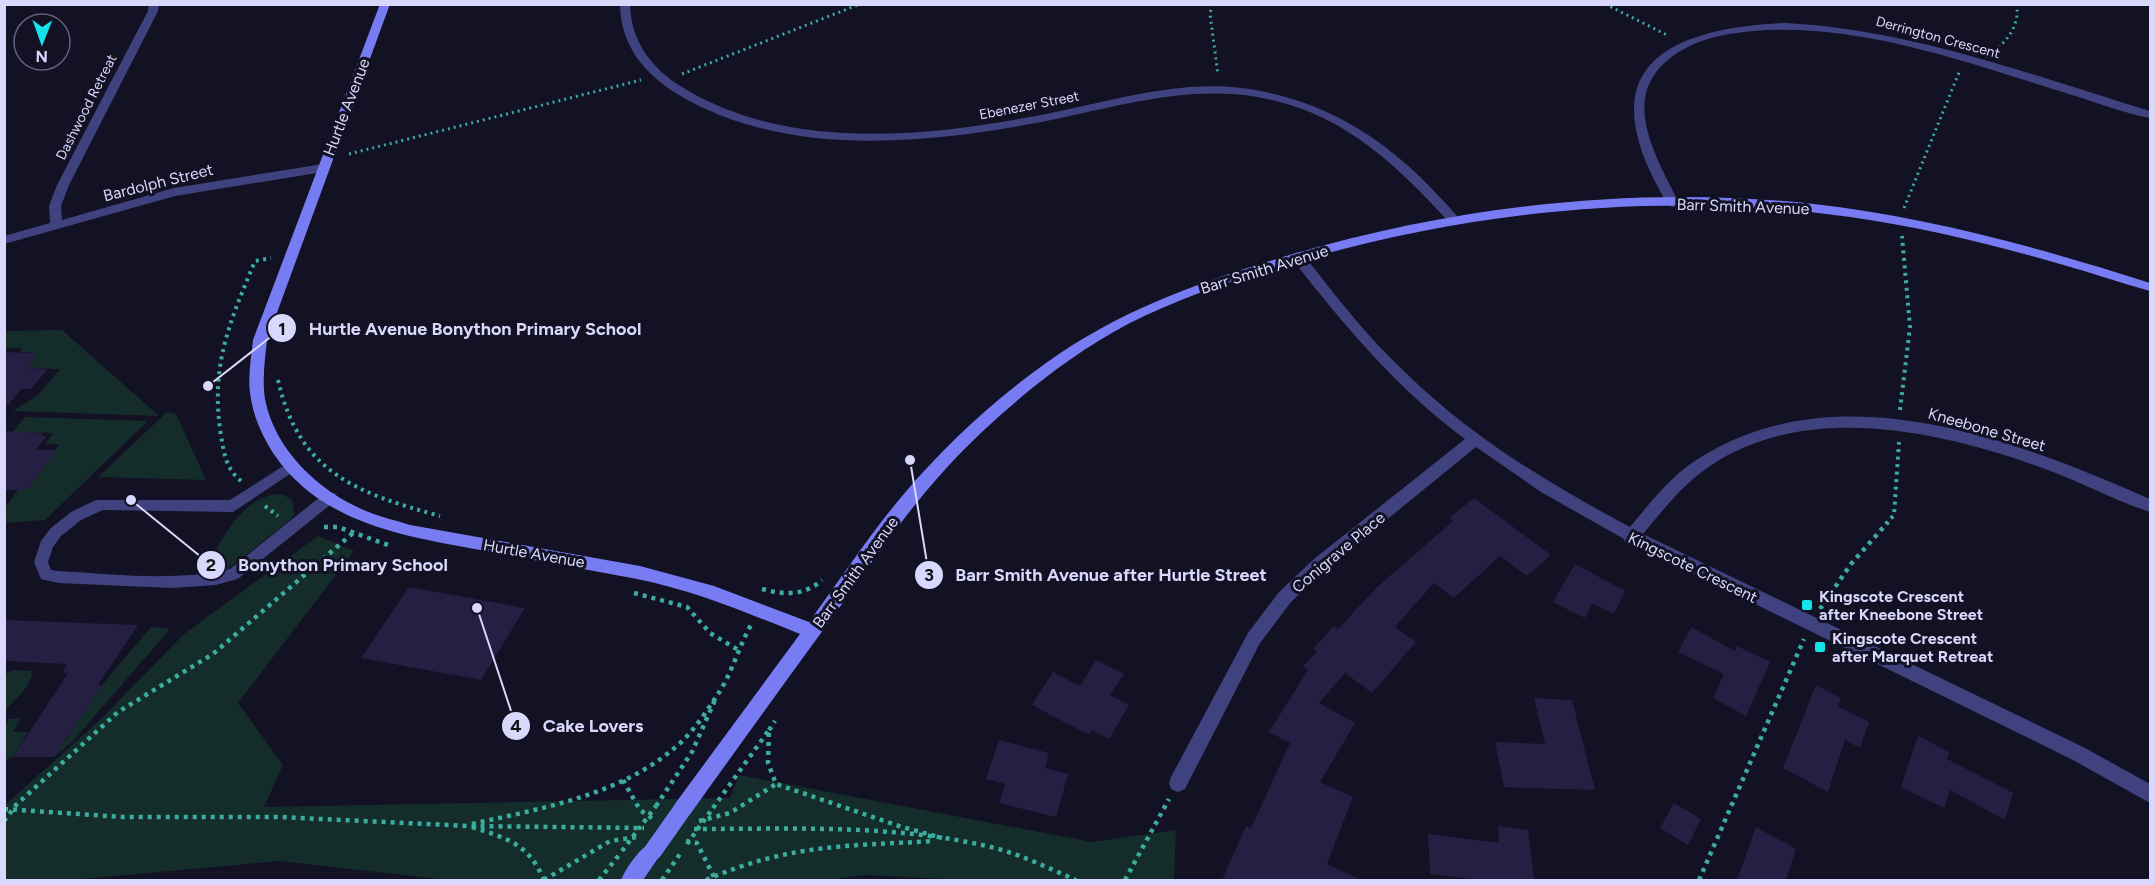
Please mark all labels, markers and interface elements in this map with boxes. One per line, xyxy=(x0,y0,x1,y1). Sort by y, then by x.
north arrow xyxy=(12,12,72,72)
street label: Derrington Crescent xyxy=(1874,13,2002,62)
text: N xyxy=(35,47,48,66)
street label: Dashwood Retreat xyxy=(52,52,120,163)
street label: Hurtle Avenue xyxy=(319,56,374,159)
street label: Ebenezer Street xyxy=(978,87,1081,124)
street label: Bardolph Street xyxy=(101,160,215,205)
street label: Barr Smith Avenue xyxy=(1676,195,1810,218)
street label: Barr Smith Avenue xyxy=(1198,241,1331,298)
callout: Hurtle Avenue Bonython Primary School xyxy=(267,310,654,346)
text: 1 xyxy=(278,318,286,340)
text: Hurtle Avenue Bonython Primary School xyxy=(309,318,641,340)
street label: Kneebone Street xyxy=(1926,404,2048,455)
street label: Conigrave Place xyxy=(1288,508,1389,597)
street label: Barr Smith Avenue xyxy=(809,513,902,632)
street label: Kingscote Crescent xyxy=(1625,528,1760,607)
street label: Hurtle Avenue xyxy=(482,535,586,572)
callout: Bonython Primary School xyxy=(196,547,460,583)
text: 2 xyxy=(206,554,216,576)
text: Bonython Primary School xyxy=(238,554,448,576)
callout: Barr Smith Avenue after Hurtle Street xyxy=(914,557,1279,593)
text: 3 xyxy=(924,564,934,586)
text: Barr Smith Avenue after Hurtle Street xyxy=(955,564,1267,586)
place label: Kingscote Crescent after Kneebone Street xyxy=(1819,587,1983,624)
marker: Kingscote Crescent after Kneebone Street xyxy=(1800,598,1814,612)
place label: Kingscote Crescent after Marquet Retreat xyxy=(1832,629,1993,666)
marker: Kingscote Crescent after Marquet Retreat xyxy=(1813,640,1827,654)
callout: Cake Lovers xyxy=(501,708,655,744)
text: 4 xyxy=(510,715,522,737)
text: Cake Lovers xyxy=(543,715,644,737)

